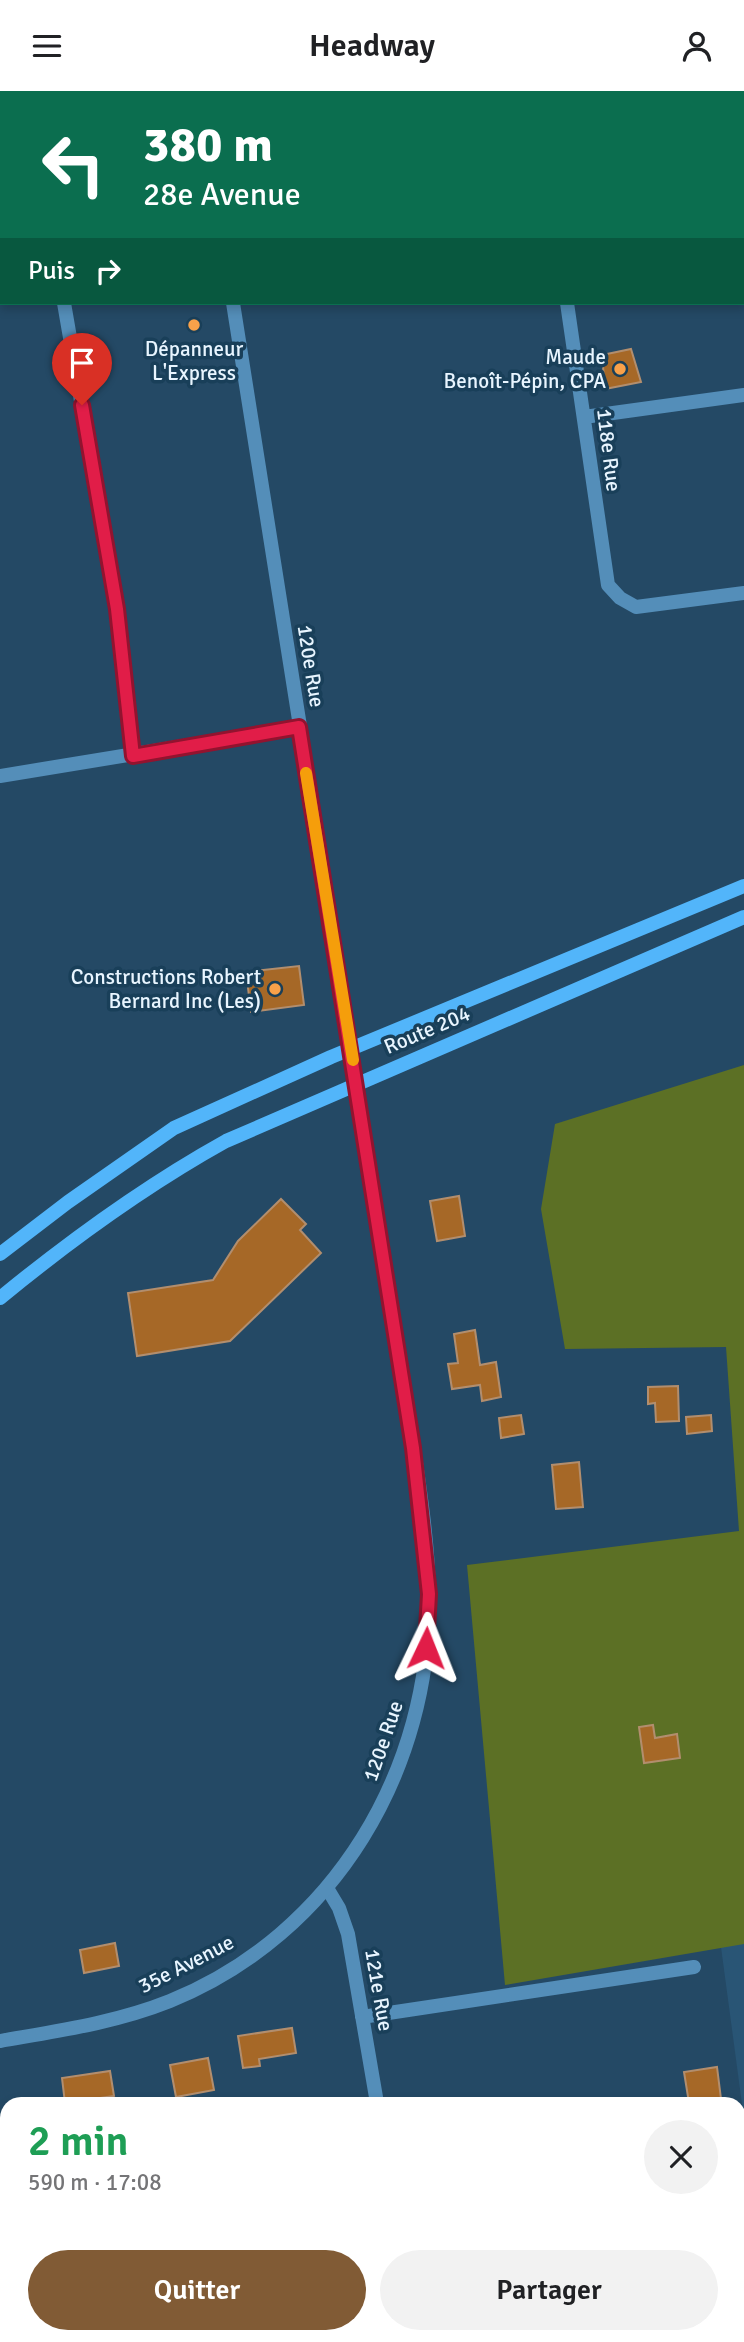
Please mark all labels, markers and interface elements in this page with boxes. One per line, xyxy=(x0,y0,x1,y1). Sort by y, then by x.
text: Headway xyxy=(309,26,435,65)
icon: menu xyxy=(28,27,66,65)
icon: person xyxy=(678,27,716,65)
text: 380 m xyxy=(143,115,273,175)
icon: left xyxy=(28,119,119,210)
text: 28e Avenue xyxy=(143,175,301,214)
icon: right xyxy=(89,252,127,290)
text: Puis xyxy=(28,255,75,287)
marker: Dépanneur L'Express xyxy=(186,317,202,333)
pin xyxy=(52,333,112,405)
place label: Dépanneur L'Express xyxy=(145,336,244,386)
icon: arrive xyxy=(63,344,101,382)
place label: Maude Benoît-Pépin, CPA xyxy=(444,344,606,394)
marker: Maude Benoît-Pépin, CPA xyxy=(612,361,628,377)
street label: 118e Rue xyxy=(591,407,627,493)
street label: 120e Rue xyxy=(292,623,330,709)
place label: Constructions Robert Bernard Inc (Les) xyxy=(71,964,261,1014)
marker: Constructions Robert Bernard Inc (Les) xyxy=(267,981,283,997)
street label: Route 204 xyxy=(380,1000,474,1060)
position arrow xyxy=(389,1611,463,1685)
street label: 120e Rue xyxy=(357,1697,409,1785)
street label: 35e Avenue xyxy=(134,1929,238,1999)
street label: 121e Rue xyxy=(359,1947,399,2033)
text: 2 min xyxy=(28,2116,129,2167)
button: close xyxy=(644,2120,718,2194)
text: 590 m · 17:08 xyxy=(28,2168,162,2197)
button: Quitter xyxy=(28,2250,366,2330)
button: Partager xyxy=(380,2250,718,2330)

